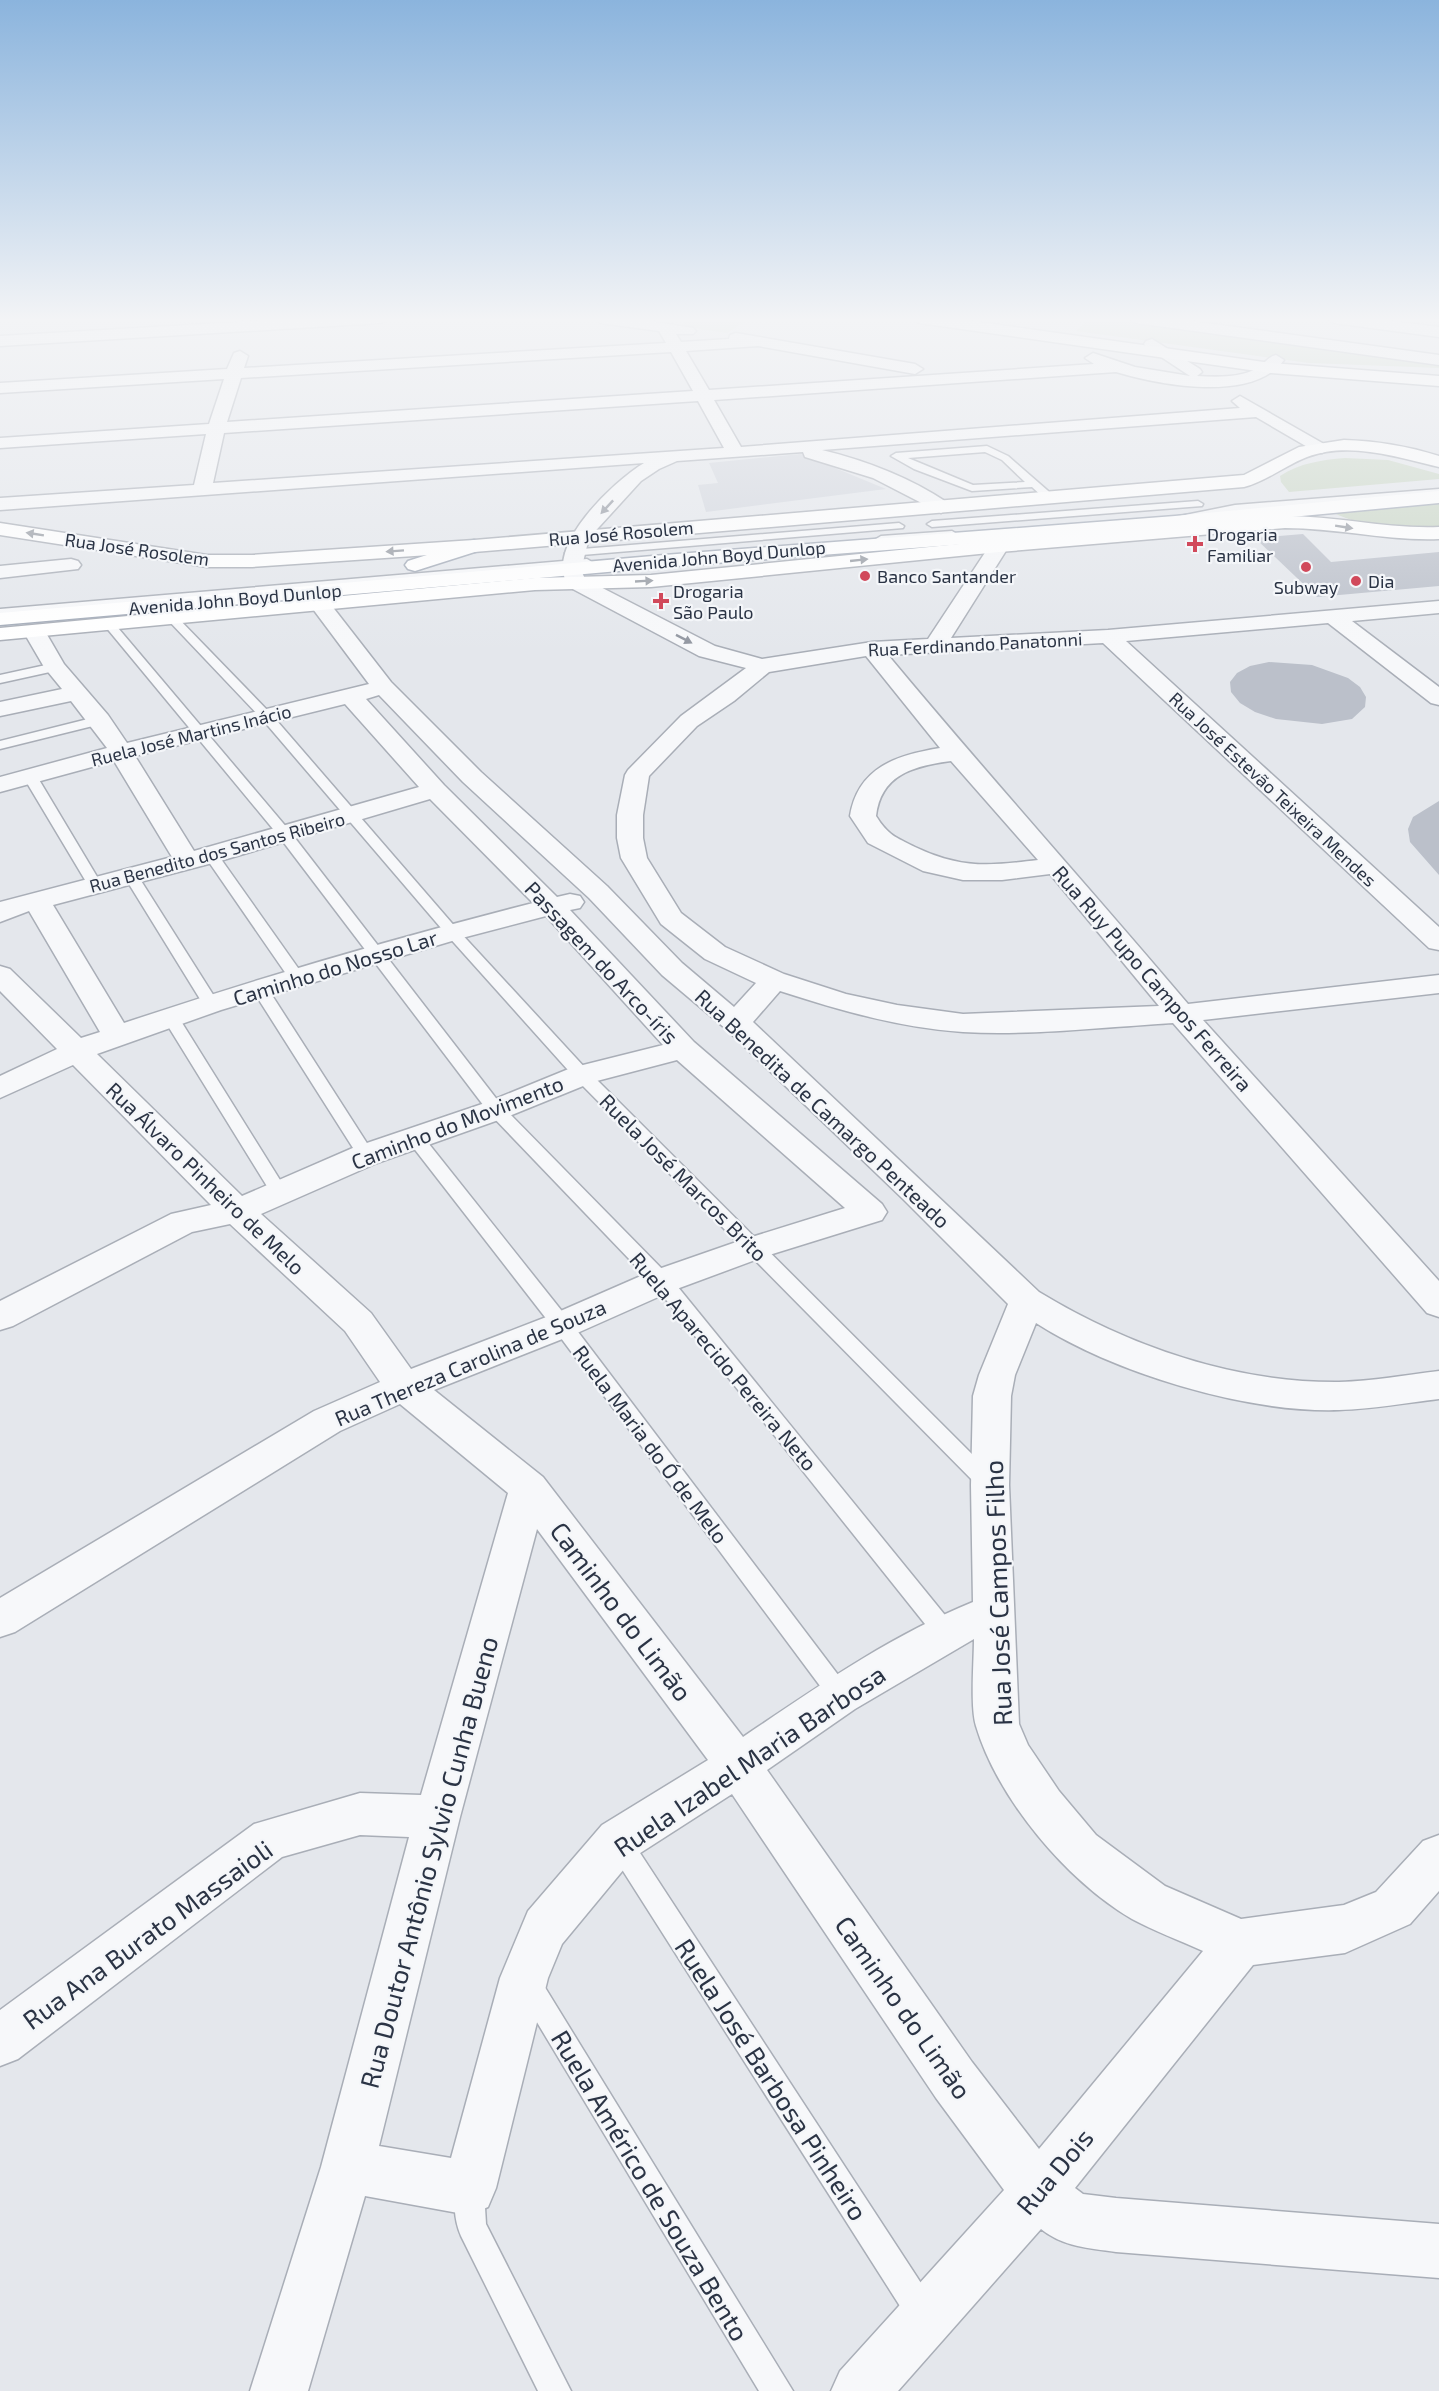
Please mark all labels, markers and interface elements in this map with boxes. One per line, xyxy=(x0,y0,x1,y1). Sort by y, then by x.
one-way arrow xyxy=(600,500,614,515)
street label: Rua José Rosolem xyxy=(548,516,694,550)
one-way arrow xyxy=(1334,522,1353,531)
place label: Drogaria Familiar xyxy=(1207,523,1278,566)
street label: Rua José Rosolem xyxy=(63,528,211,570)
one-way arrow xyxy=(25,530,44,539)
street label: Avenida John Boyd Dunlop xyxy=(612,536,826,576)
marker: Drogaria Familiar xyxy=(1188,537,1202,551)
one-way arrow xyxy=(386,547,405,556)
one-way arrow xyxy=(850,555,869,565)
marker: Subway xyxy=(1299,560,1313,574)
place label: Banco Santander xyxy=(877,565,1016,587)
marker: Banco Santander xyxy=(858,569,872,583)
place label: Dia xyxy=(1368,570,1394,592)
marker: Dia xyxy=(1349,574,1363,588)
one-way arrow xyxy=(635,576,654,585)
place label: Subway xyxy=(1274,576,1339,598)
street label: Avenida John Boyd Dunlop xyxy=(128,579,342,619)
place label: Drogaria São Paulo xyxy=(673,580,753,623)
marker: Drogaria São Paulo xyxy=(654,594,668,608)
street label: Rua Ferdinando Panatonni xyxy=(867,627,1083,661)
one-way arrow xyxy=(676,634,693,644)
street label: Rua José Estevão Teixeira Mendes xyxy=(1165,687,1381,891)
street label: Ruela José Martins Inácio xyxy=(89,699,293,771)
street label: Rua Benedito dos Santos Ribeiro xyxy=(87,807,347,897)
street label: Rua Ruy Pupo Campos Ferreira xyxy=(1048,860,1258,1096)
street label: Passagem do Arco-íris xyxy=(520,876,684,1048)
street label: Caminho do Nosso Lar xyxy=(230,924,441,1010)
street label: Rua Benedita de Camargo Penteado xyxy=(691,983,955,1233)
street label: Caminho do Movimento xyxy=(347,1070,567,1174)
street label: Rua Álvaro Pinheiro de Melo xyxy=(102,1077,310,1279)
street label: Ruela José Marcos Brito xyxy=(595,1088,773,1266)
street label: Ruela Aparecido Pereira Neto xyxy=(625,1247,823,1475)
street label: Rua Thereza Carolina de Souza xyxy=(331,1293,609,1431)
street label: Ruela Maria do Ó de Melo xyxy=(568,1340,734,1548)
street label: Rua José Campos Filho xyxy=(977,1460,1017,1726)
street label: Caminho do Limão xyxy=(545,1515,699,1707)
street label: Rua Doutor Antônio Sylvio Cunha Bueno xyxy=(353,1633,503,2091)
street label: Ruela Izabel Maria Barbosa xyxy=(607,1658,891,1862)
street label: Rua Ana Burato Massaioli xyxy=(16,1833,278,2035)
street label: Caminho do Limão xyxy=(829,1910,979,2104)
street label: Ruela José Barbosa Pinheiro xyxy=(669,1932,875,2226)
street label: Ruela Américo de Souza Bento xyxy=(546,2024,756,2346)
street label: Rua Dois xyxy=(1009,2122,1099,2220)

